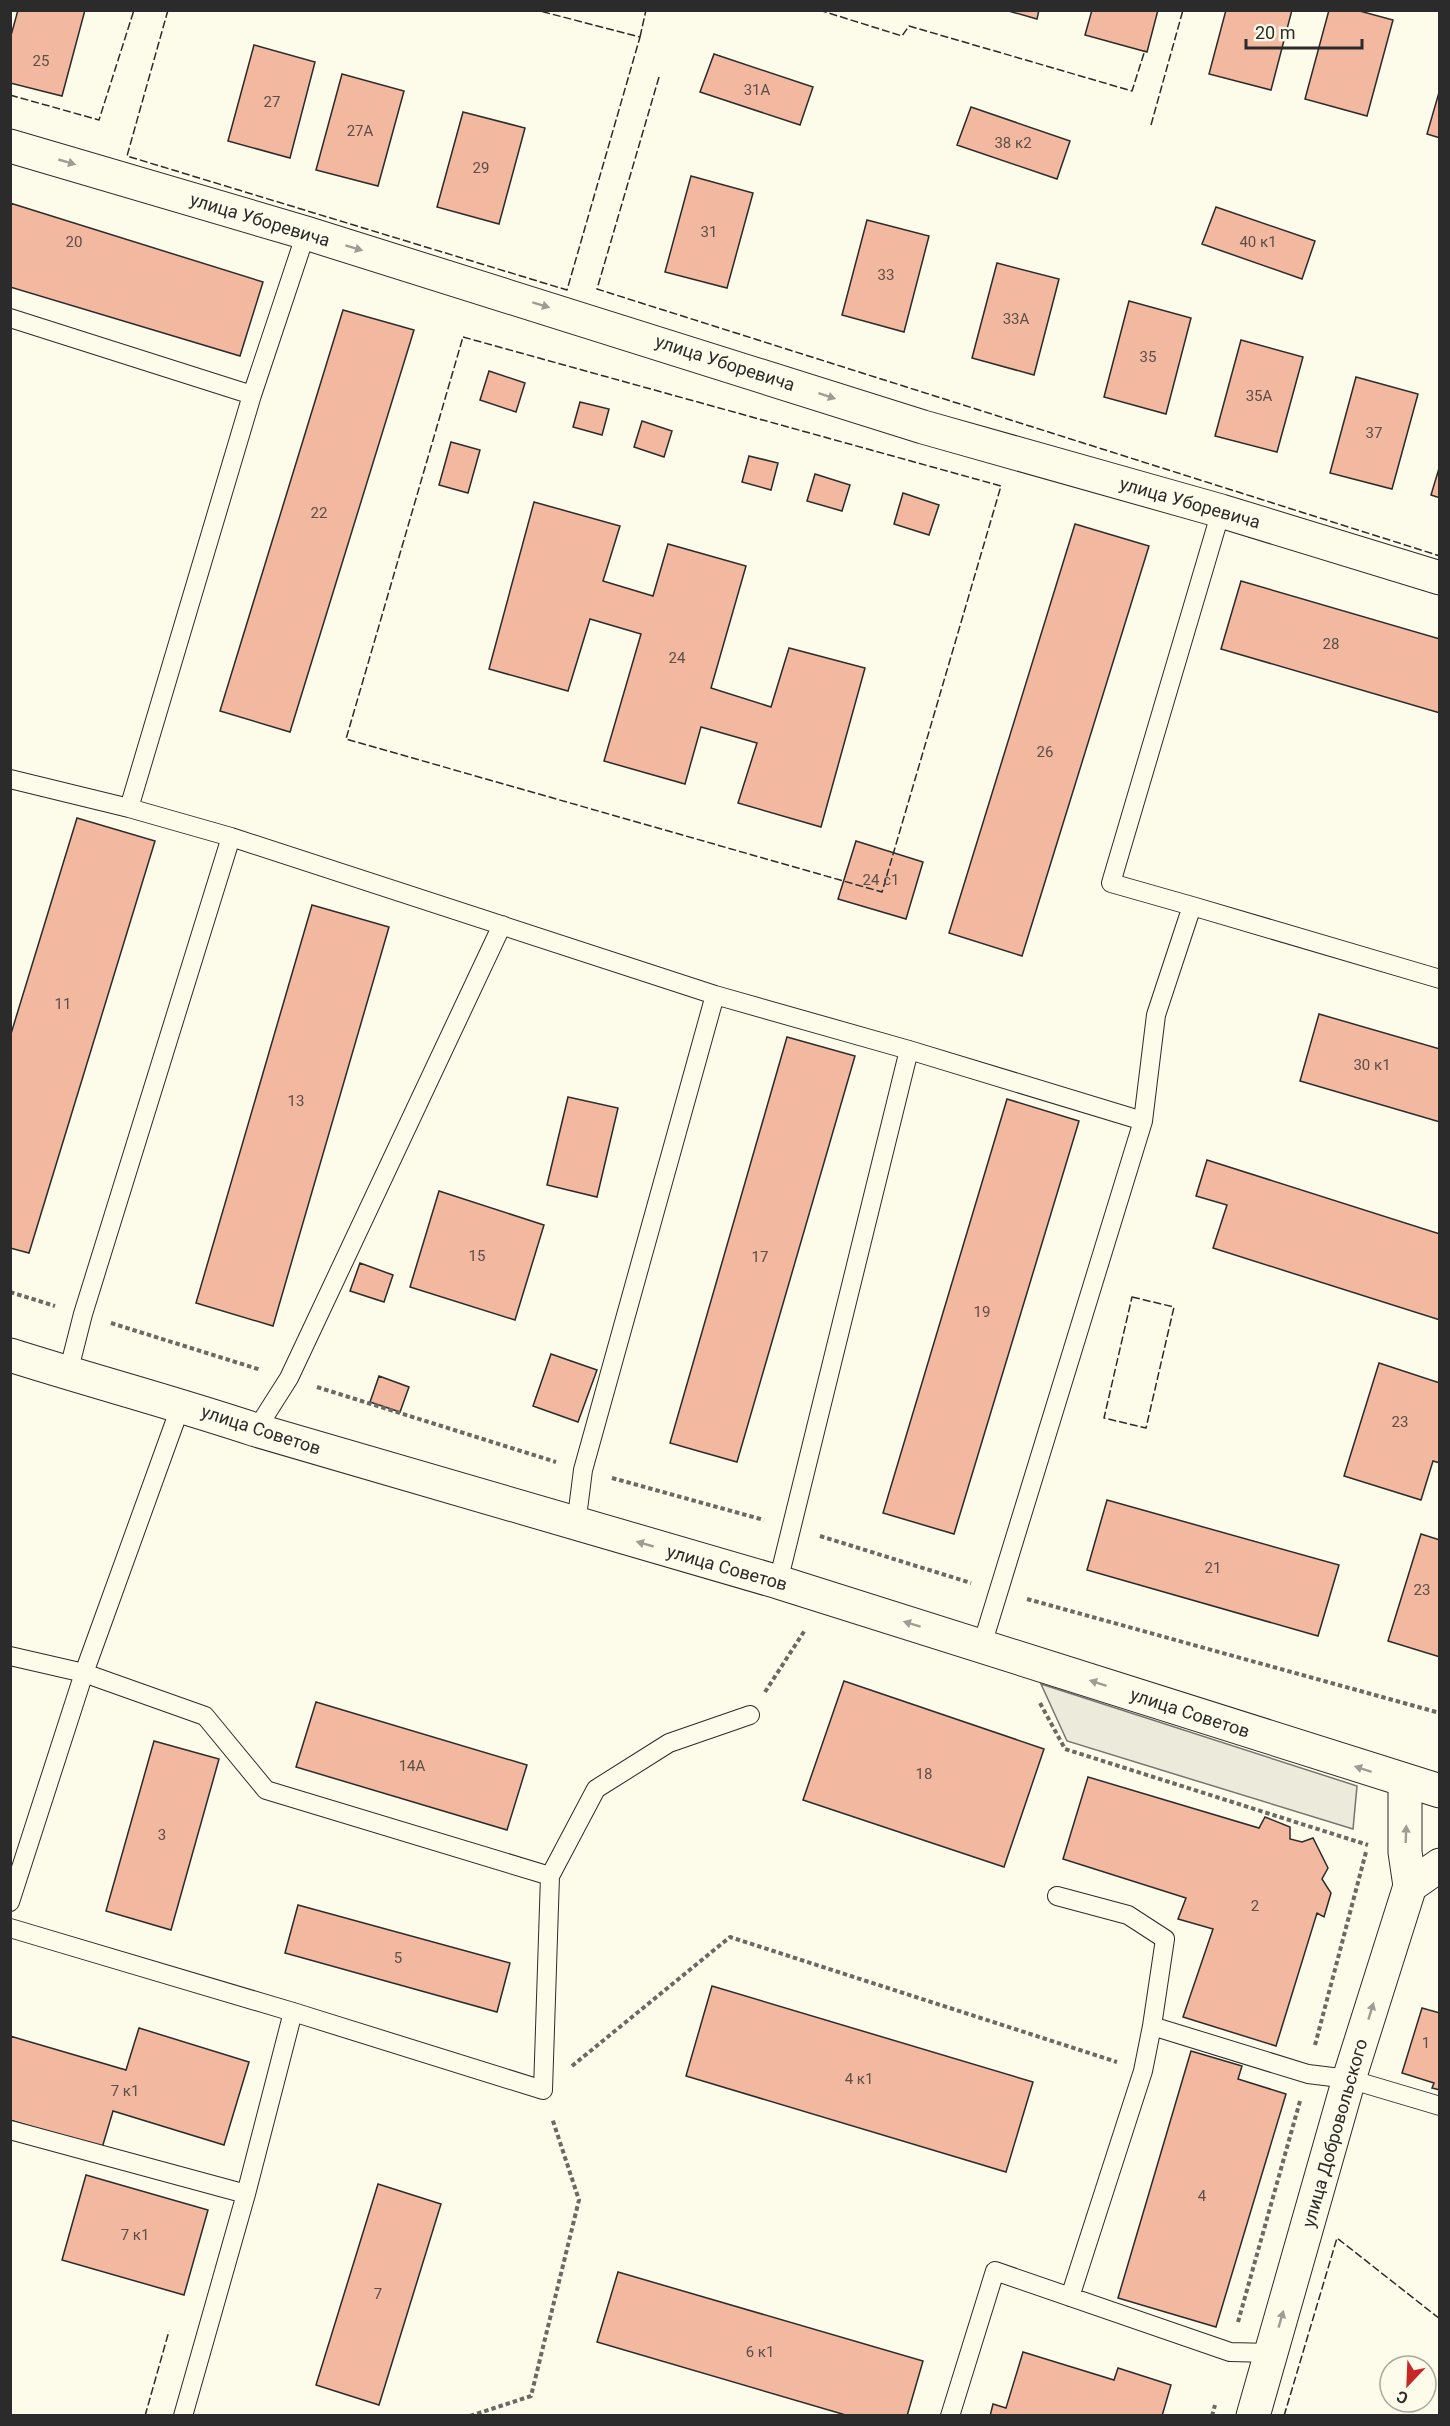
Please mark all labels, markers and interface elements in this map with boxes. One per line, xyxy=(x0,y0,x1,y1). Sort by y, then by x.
scale bar xyxy=(1246,12,1362,50)
text: 20 m xyxy=(1255,22,1295,43)
house number: 25 xyxy=(33,52,49,70)
house number: 31А xyxy=(744,81,771,99)
house number: 27 xyxy=(264,93,280,111)
house number: 27А xyxy=(347,122,374,140)
house number: 38 к2 xyxy=(994,134,1032,152)
one-way arrow xyxy=(58,158,76,168)
house number: 29 xyxy=(473,159,489,177)
street label: улица Уборевича xyxy=(188,188,333,251)
house number: 31 xyxy=(701,223,717,241)
house number: 20 xyxy=(66,233,82,251)
house number: 40 к1 xyxy=(1239,233,1277,251)
one-way arrow xyxy=(345,244,363,253)
house number: 33 xyxy=(878,266,894,284)
one-way arrow xyxy=(532,301,550,310)
house number: 33А xyxy=(1003,310,1030,328)
street label: улица Уборевича xyxy=(653,330,798,395)
house number: 35 xyxy=(1140,348,1156,366)
house number: 35А xyxy=(1246,387,1273,405)
one-way arrow xyxy=(818,392,836,401)
house number: 37 xyxy=(1366,424,1382,442)
street label: улица Уборевича xyxy=(1117,472,1263,533)
house number: 22 xyxy=(311,504,327,522)
house number: 28 xyxy=(1323,635,1339,653)
house number: 24 xyxy=(669,649,686,667)
house number: 26 xyxy=(1037,743,1053,761)
house number: 24 с1 xyxy=(863,871,899,889)
house number: 11 xyxy=(55,995,71,1013)
house number: 30 к1 xyxy=(1353,1056,1391,1074)
house number: 13 xyxy=(288,1092,304,1110)
house number: 15 xyxy=(469,1247,485,1265)
house number: 17 xyxy=(752,1248,768,1266)
house number: 19 xyxy=(974,1303,990,1321)
street label: улица Советов xyxy=(199,1400,324,1459)
house number: 23 xyxy=(1392,1413,1408,1431)
one-way arrow xyxy=(636,1539,654,1548)
street label: улица Советов xyxy=(664,1540,790,1595)
house number: 21 xyxy=(1205,1559,1221,1577)
house number: 23 xyxy=(1414,1581,1430,1599)
one-way arrow xyxy=(903,1618,921,1628)
one-way arrow xyxy=(1089,1678,1107,1687)
street label: улица Советов xyxy=(1128,1683,1253,1742)
house number: 14А xyxy=(399,1757,426,1775)
one-way arrow xyxy=(1354,1763,1372,1773)
house number: 18 xyxy=(916,1765,932,1783)
one-way arrow xyxy=(1401,1825,1411,1844)
house number: 3 xyxy=(158,1826,166,1844)
house number: 2 xyxy=(1251,1897,1259,1915)
house number: 5 xyxy=(394,1949,402,1967)
one-way arrow xyxy=(1367,2002,1376,2020)
house number: 1 xyxy=(1422,2034,1430,2052)
street label: улица Добровольского xyxy=(1298,2036,1372,2230)
house number: 4 к1 xyxy=(845,2070,873,2088)
house number: 7 к1 xyxy=(111,2082,139,2100)
house number: 4 xyxy=(1198,2187,1207,2205)
house number: 7 к1 xyxy=(121,2226,149,2244)
house number: 7 xyxy=(374,2285,382,2303)
one-way arrow xyxy=(1277,2310,1286,2328)
house number: 6 к1 xyxy=(746,2343,774,2361)
north arrow xyxy=(1378,2354,1438,2414)
text: С xyxy=(1394,2387,1411,2408)

